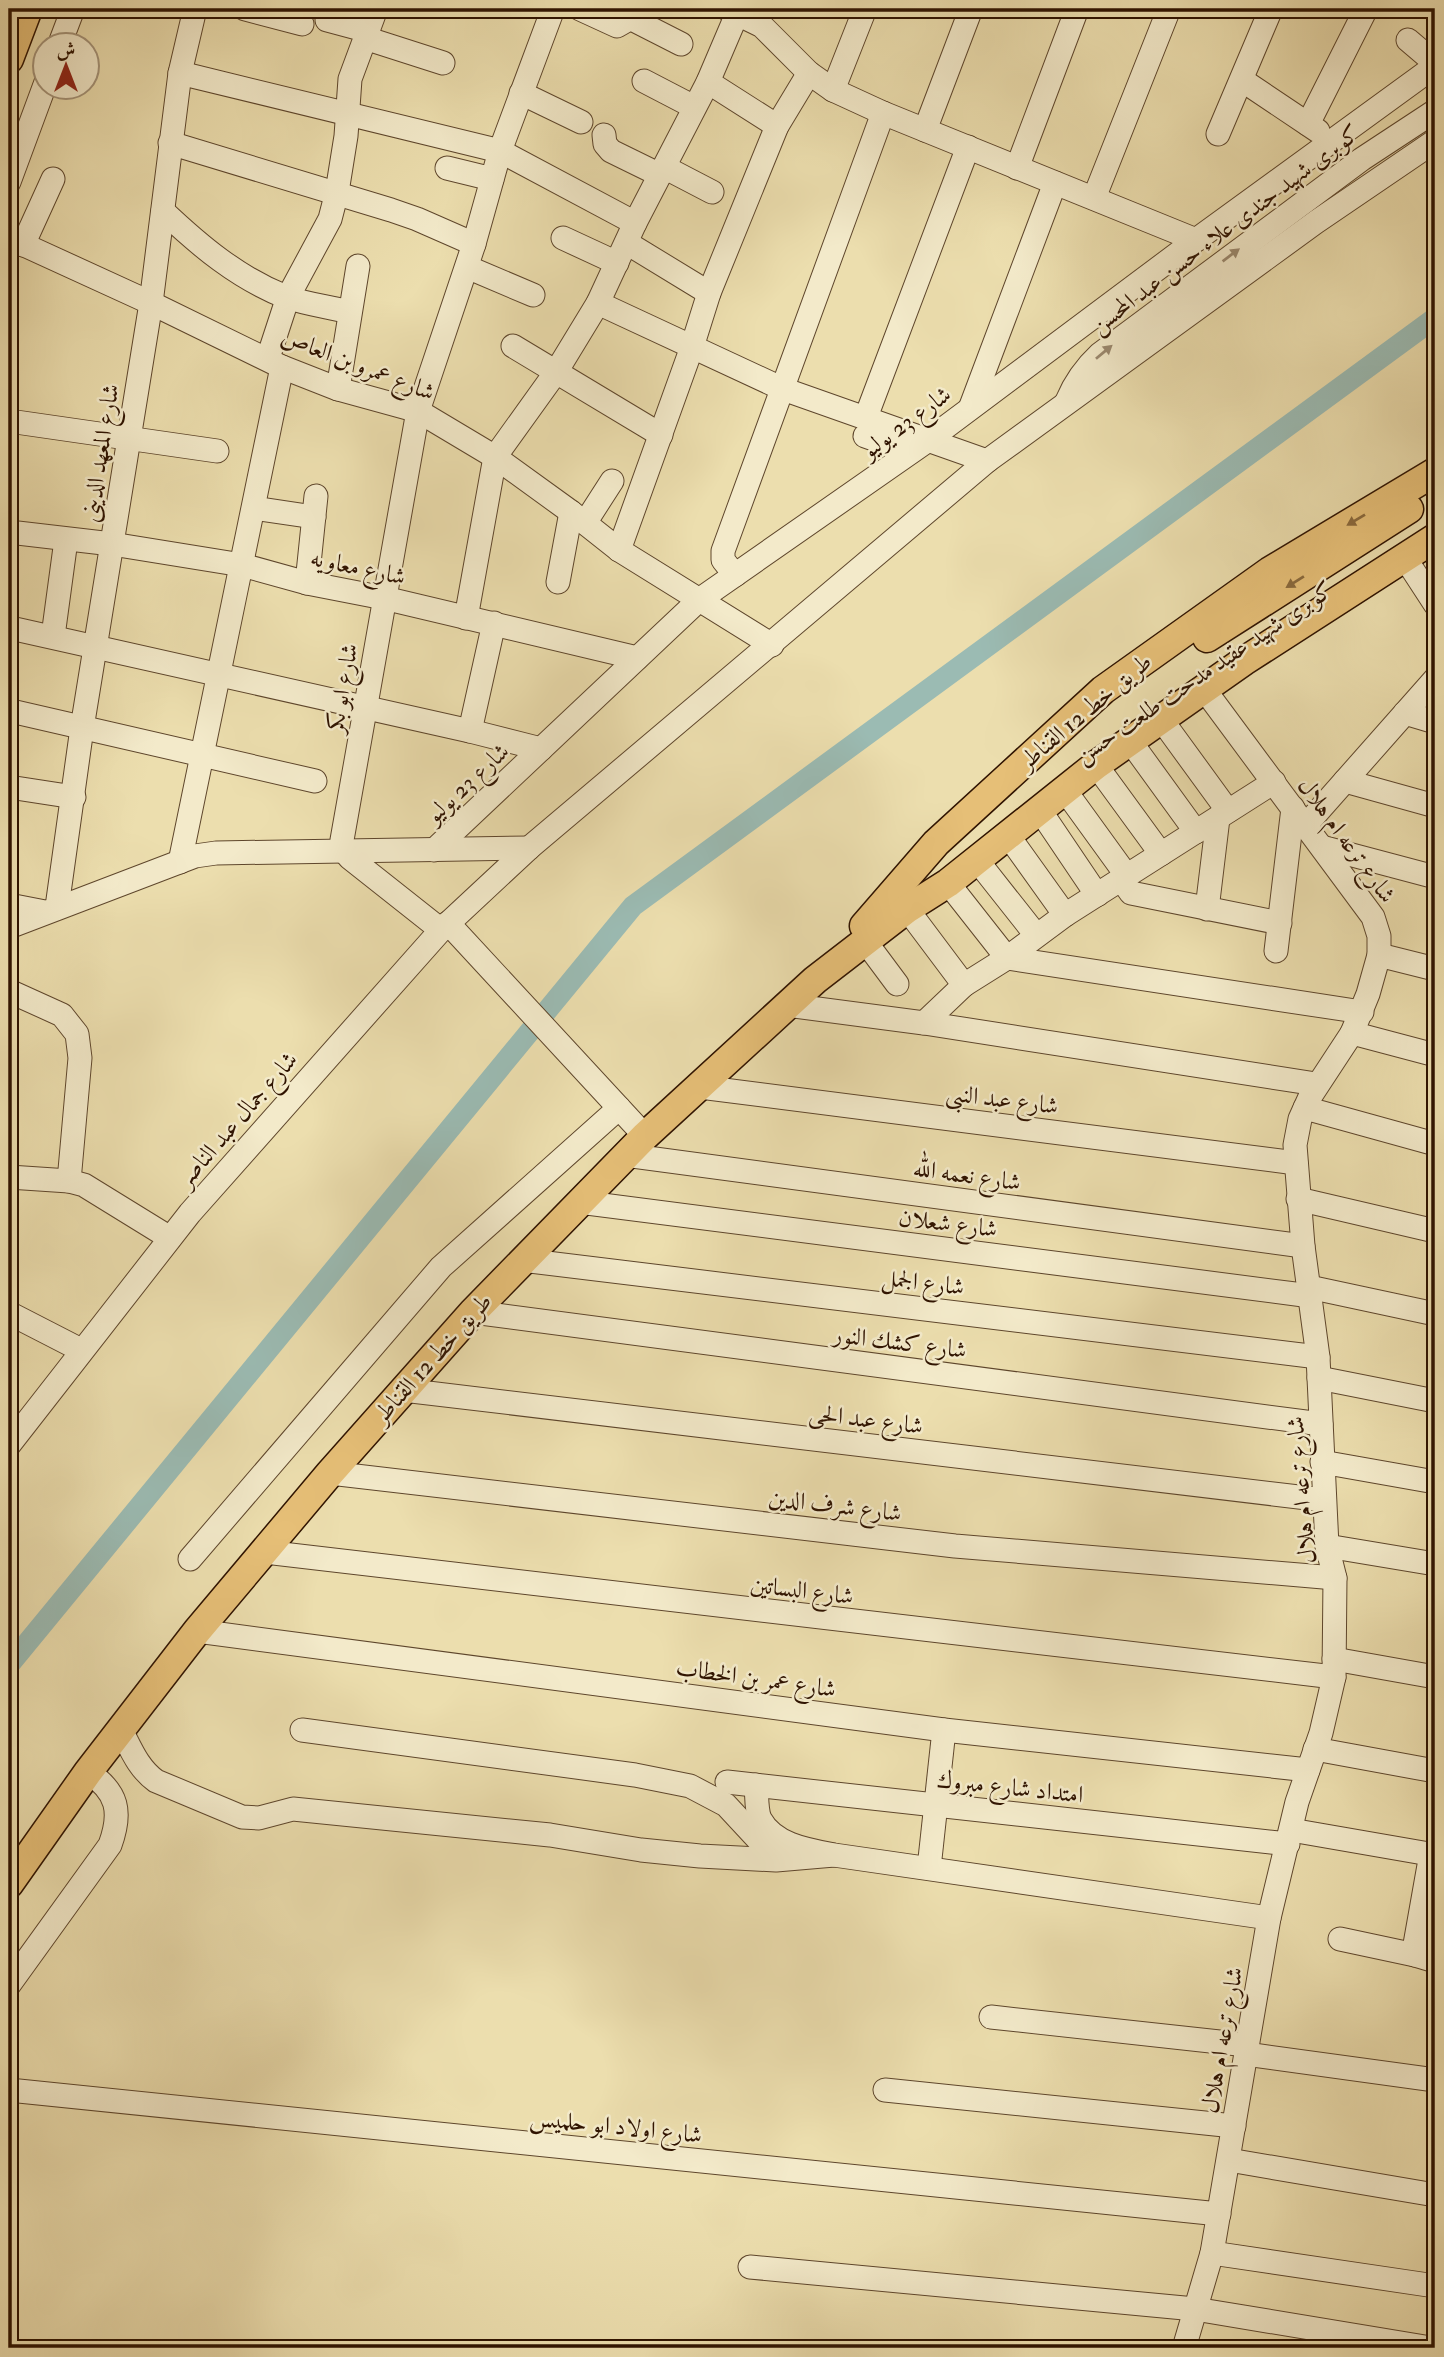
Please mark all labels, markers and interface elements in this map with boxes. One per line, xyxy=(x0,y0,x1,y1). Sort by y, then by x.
north arrow xyxy=(32,32,102,102)
text: ش xyxy=(57,38,75,62)
street label: كوبرى شهيد جندى علاء حسن عبد المحسن xyxy=(1084,118,1367,341)
one-way arrow xyxy=(1222,248,1240,262)
street label: شارع عمرو بن العاص xyxy=(275,321,439,412)
one-way arrow xyxy=(1094,344,1112,359)
street label: شارع 23 يوليو xyxy=(853,379,960,470)
street label: شارع المعهد الدينى xyxy=(74,382,131,525)
one-way arrow xyxy=(1346,514,1365,526)
street label: شارع معاويه xyxy=(307,542,408,597)
street label: كوبرى شهيد عقيد مدحت طلعت حسن xyxy=(1069,574,1339,771)
one-way arrow xyxy=(1285,576,1305,589)
street label: شارع ابو بكر xyxy=(319,641,370,739)
street label: طريق خط 12 القناطر xyxy=(1010,646,1159,778)
street label: شارع 23 يوليو xyxy=(417,736,519,835)
street label: شارع ترعه ام هلال xyxy=(1287,771,1403,912)
street label: شارع جمال عبد الناصر xyxy=(168,1045,308,1198)
street label: شارع عبد النبى xyxy=(943,1077,1060,1126)
street label: شارع نعمه الله xyxy=(911,1149,1023,1202)
street label: شارع شعلان xyxy=(896,1202,999,1249)
street label: شارع الجمل xyxy=(879,1262,966,1307)
street label: طريق خط 12 القناطر xyxy=(364,1287,499,1432)
street label: شارع كشك النور xyxy=(829,1319,968,1370)
street label: شارع عبد الحى xyxy=(807,1397,925,1446)
street label: شارع ترعه ام هلال xyxy=(1280,1415,1328,1565)
street label: شارع شرف الدين xyxy=(766,1482,903,1533)
street label: شارع البساتين xyxy=(748,1569,855,1616)
street label: شارع عمر بن الخطاب xyxy=(673,1652,838,1709)
street label: امتداد شارع مبروك xyxy=(935,1764,1085,1815)
street label: شارع ترعه ام هلال xyxy=(1194,1965,1256,2116)
street label: شارع اولاد ابو حلميس xyxy=(528,2102,704,2155)

